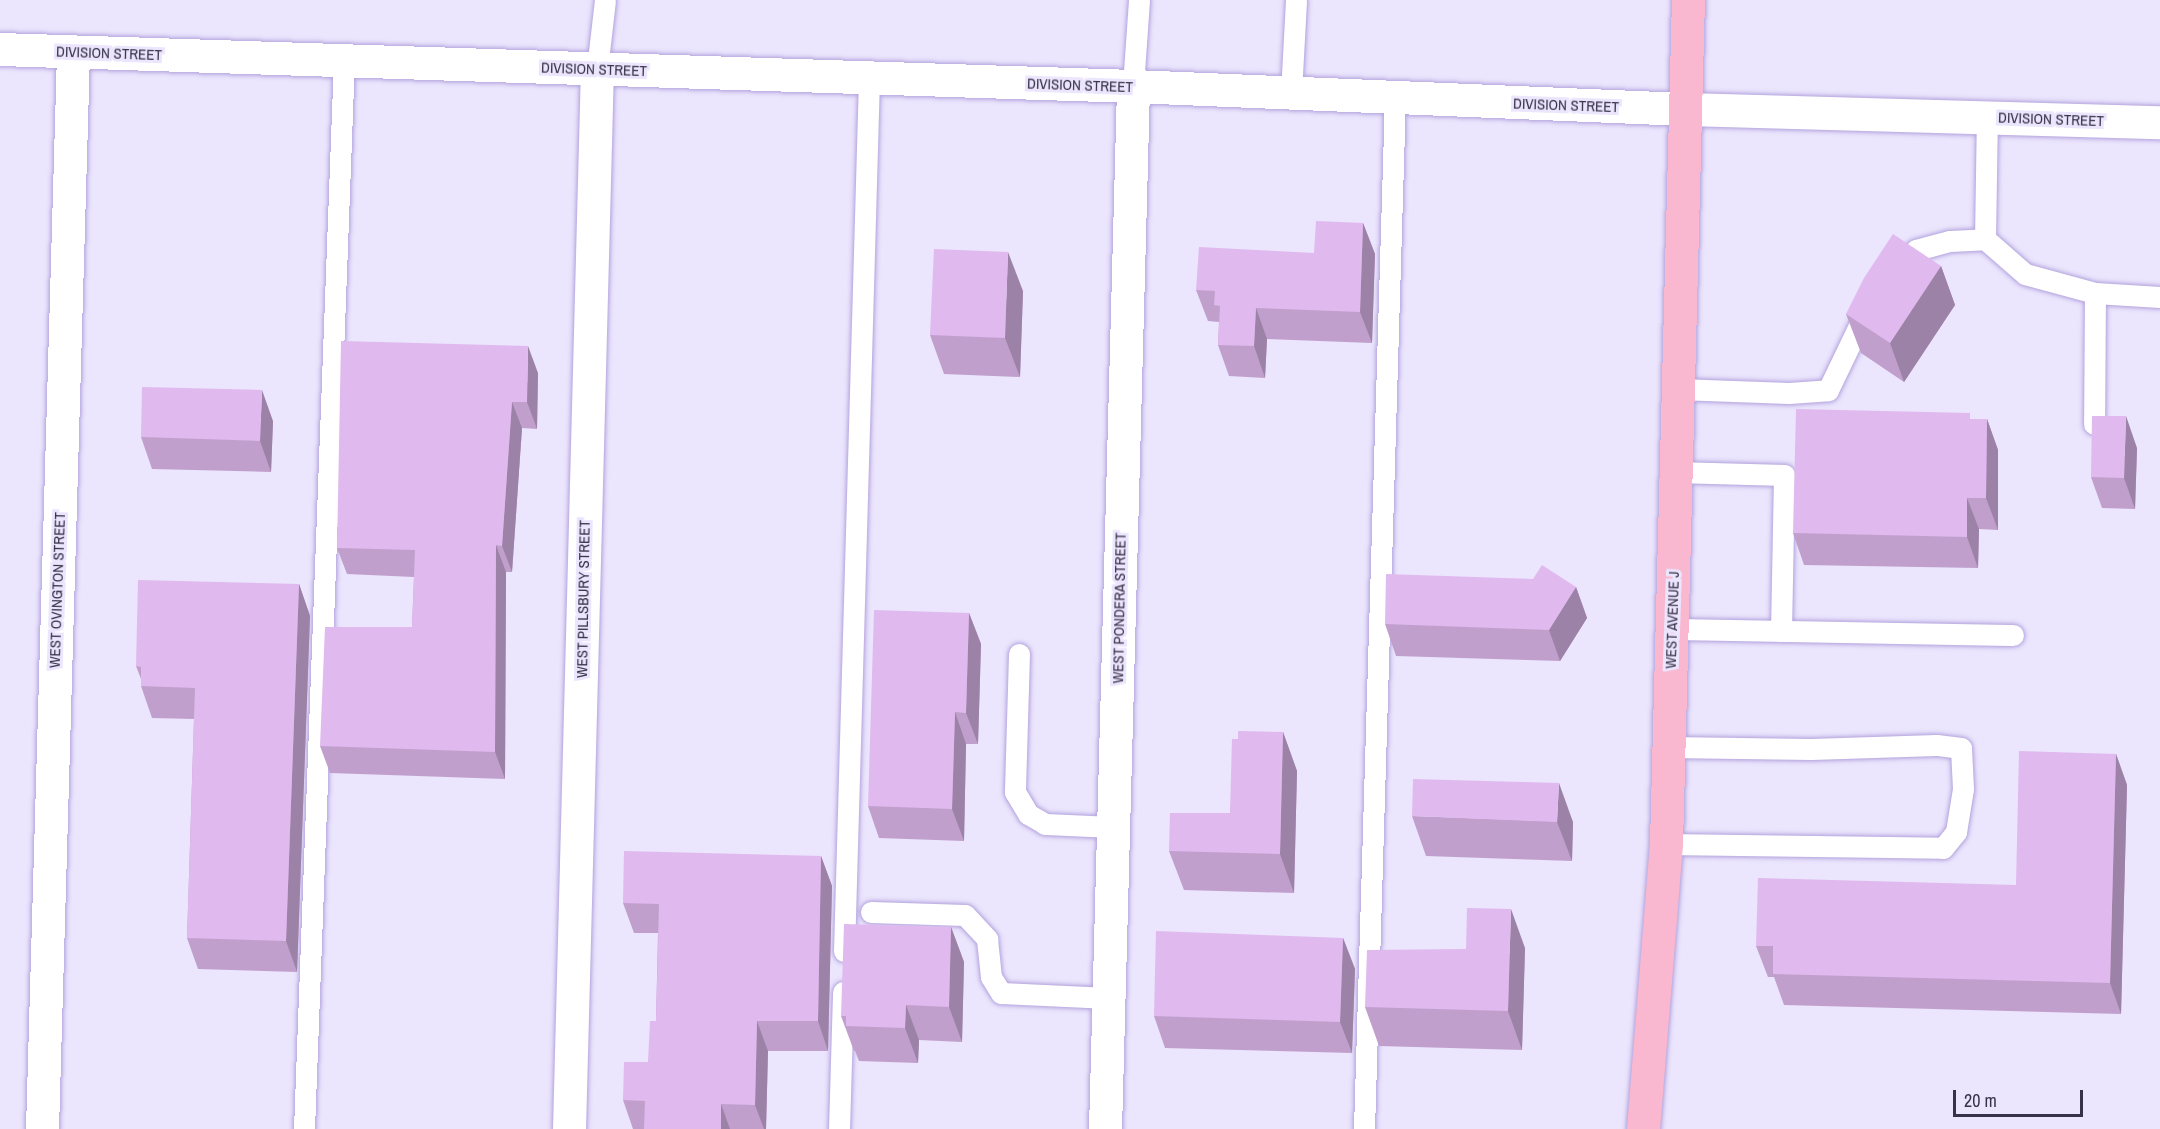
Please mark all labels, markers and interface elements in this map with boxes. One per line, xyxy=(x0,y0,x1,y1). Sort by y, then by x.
street label: DIVISION STREET xyxy=(56,42,162,64)
street label: DIVISION STREET xyxy=(541,58,647,80)
street label: DIVISION STREET xyxy=(1027,74,1133,96)
street label: DIVISION STREET xyxy=(1513,94,1619,116)
street label: DIVISION STREET xyxy=(1998,108,2104,130)
street label: WEST OVINGTON STREET xyxy=(45,512,69,668)
street label: WEST PILLSBURY STREET xyxy=(573,520,593,678)
street label: WEST PONDERA STREET xyxy=(1109,532,1129,684)
street label: WEST AVENUE J xyxy=(1661,571,1683,669)
scale bar xyxy=(1956,1078,2086,1116)
text: 20 m xyxy=(1964,1088,1997,1113)

